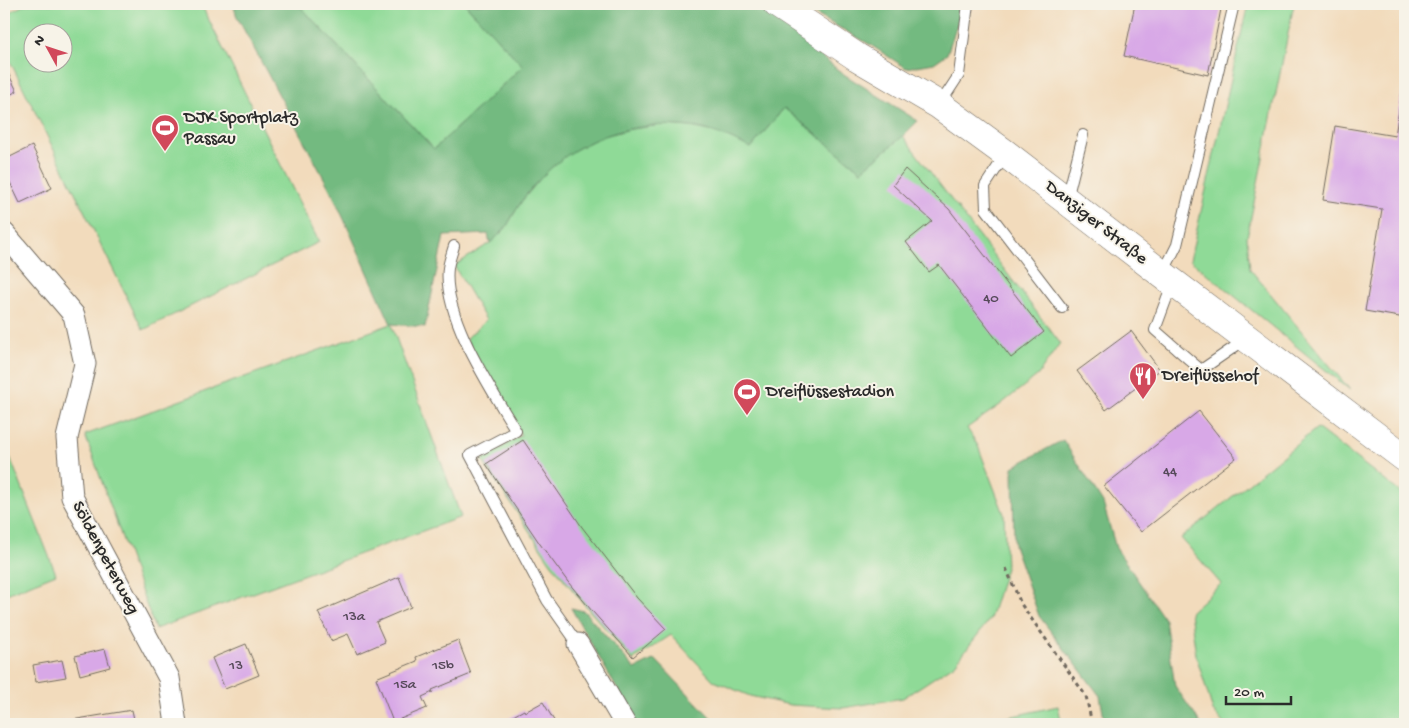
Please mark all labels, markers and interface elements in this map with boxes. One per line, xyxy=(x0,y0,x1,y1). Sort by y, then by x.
north arrow xyxy=(22,22,72,72)
text: N xyxy=(31,32,49,50)
place label: DJK Sportplatz Passau xyxy=(183,108,299,150)
sports icon: DJK Sportplatz Passau xyxy=(150,113,180,152)
street label: Danziger Straße xyxy=(1040,176,1152,270)
house number: 40 xyxy=(983,290,999,308)
restaurant icon: Dreiflüssehof xyxy=(1128,361,1158,400)
place label: Dreiflüssehof xyxy=(1161,366,1260,387)
sports icon: Dreiflüssestadion xyxy=(732,377,762,416)
place label: Dreiflüssestadion xyxy=(765,382,895,403)
house number: 44 xyxy=(1163,463,1177,481)
street label: Söldenpeterweg xyxy=(66,498,144,618)
house number: 13a xyxy=(342,608,366,626)
house number: 13 xyxy=(228,657,243,675)
house number: 15b xyxy=(431,657,454,675)
scale bar xyxy=(1226,673,1292,705)
house number: 15a xyxy=(393,676,417,694)
text: 20 m xyxy=(1234,684,1264,702)

